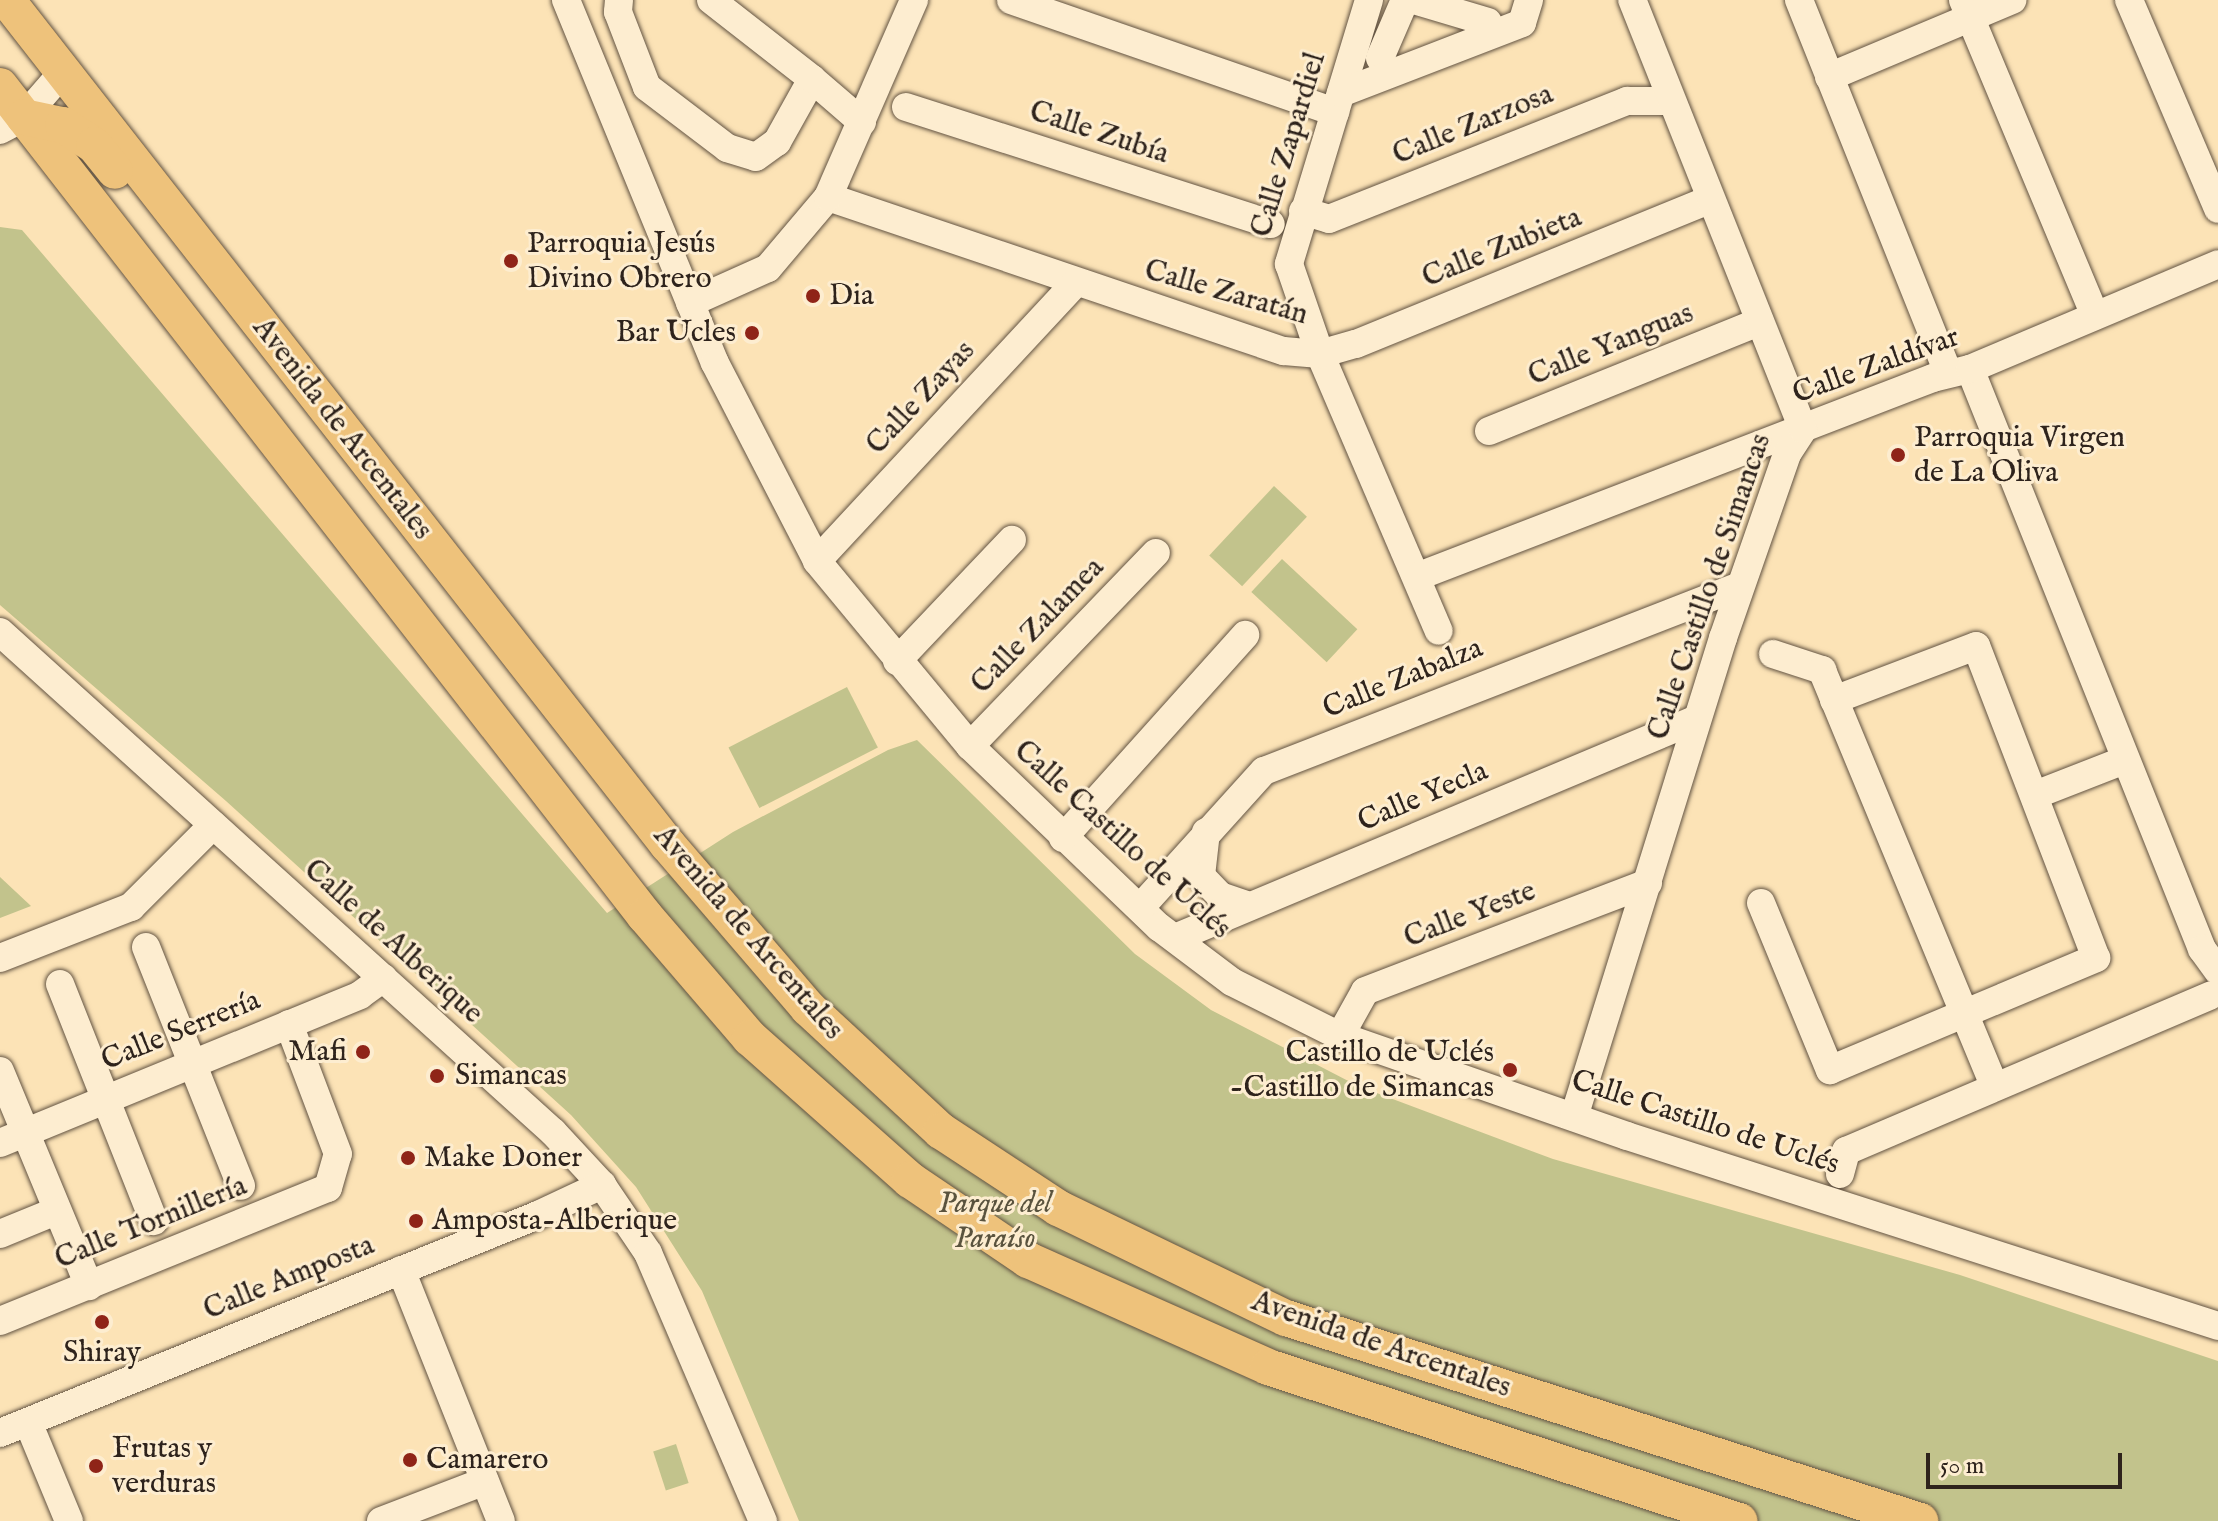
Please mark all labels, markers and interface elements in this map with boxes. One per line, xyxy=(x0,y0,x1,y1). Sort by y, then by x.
street label: Calle Zapardiel xyxy=(1244,48,1334,242)
street label: Calle Zarzosa xyxy=(1388,77,1558,173)
street label: Calle Zubía xyxy=(1025,94,1173,172)
street label: Calle Zubieta xyxy=(1417,200,1587,296)
place label: Parroquia Jesús Divino Obrero xyxy=(527,226,715,296)
marker: Parroquia Jesús Divino Obrero xyxy=(502,252,520,270)
street label: Calle Zaratán xyxy=(1140,253,1312,333)
place label: Dia xyxy=(829,278,874,314)
marker: Dia xyxy=(804,287,822,305)
street label: Calle Yanguas xyxy=(1523,296,1699,394)
street label: Avenida de Arcentales xyxy=(244,311,440,547)
place label: Bar Ucles xyxy=(616,315,736,351)
street label: Calle Zaldívar xyxy=(1788,319,1964,413)
marker: Bar Ucles xyxy=(743,324,761,342)
street label: Calle Zayas xyxy=(859,334,983,462)
place label: Parroquia Virgen de La Oliva xyxy=(1914,420,2125,490)
street label: Calle Castillo de Simancas xyxy=(1641,429,1779,745)
marker: Parroquia Virgen de La Oliva xyxy=(1889,446,1907,464)
street label: Calle Zalamea xyxy=(964,550,1112,702)
street label: Calle Zabalza xyxy=(1318,631,1488,727)
street label: Calle Castillo de Uclés xyxy=(1006,733,1238,947)
street label: Calle Yecla xyxy=(1353,754,1493,840)
street label: Avenida de Arcentales xyxy=(645,819,851,1047)
street label: Calle de Alberique xyxy=(296,852,490,1032)
street label: Calle Yeste xyxy=(1399,873,1541,957)
street label: Calle Serrería xyxy=(96,983,266,1079)
place label: Mafi xyxy=(288,1034,347,1070)
place label: Castillo de Uclés -Castillo de Simancas xyxy=(1230,1035,1494,1106)
marker: Mafi xyxy=(354,1043,372,1061)
place label: Simancas xyxy=(455,1058,567,1094)
marker: Castillo de Uclés -Castillo de Simancas xyxy=(1501,1061,1519,1079)
street label: Calle Castillo de Uclés xyxy=(1567,1063,1843,1183)
marker: Simancas xyxy=(426,1065,448,1087)
place label: Make Doner xyxy=(424,1140,582,1176)
marker: Make Doner xyxy=(399,1149,417,1167)
street label: Calle Tornillería xyxy=(50,1168,252,1278)
park label: Parque del Paraíso xyxy=(938,1186,1052,1256)
place label: Amposta-Alberique xyxy=(432,1203,677,1239)
marker: Amposta-Alberique xyxy=(407,1212,425,1230)
street label: Calle Amposta xyxy=(198,1227,380,1329)
street label: Avenida de Arcentales xyxy=(1247,1284,1515,1406)
marker: Shiray xyxy=(93,1313,111,1331)
place label: Shiray xyxy=(63,1335,141,1371)
place label: Frutas y verduras xyxy=(112,1431,216,1502)
scale bar xyxy=(1930,1437,2126,1487)
place label: Camarero xyxy=(426,1442,549,1478)
marker: Camarero xyxy=(401,1451,419,1469)
text: 50 m xyxy=(1940,1451,1984,1482)
marker: Frutas y verduras xyxy=(87,1457,105,1475)

